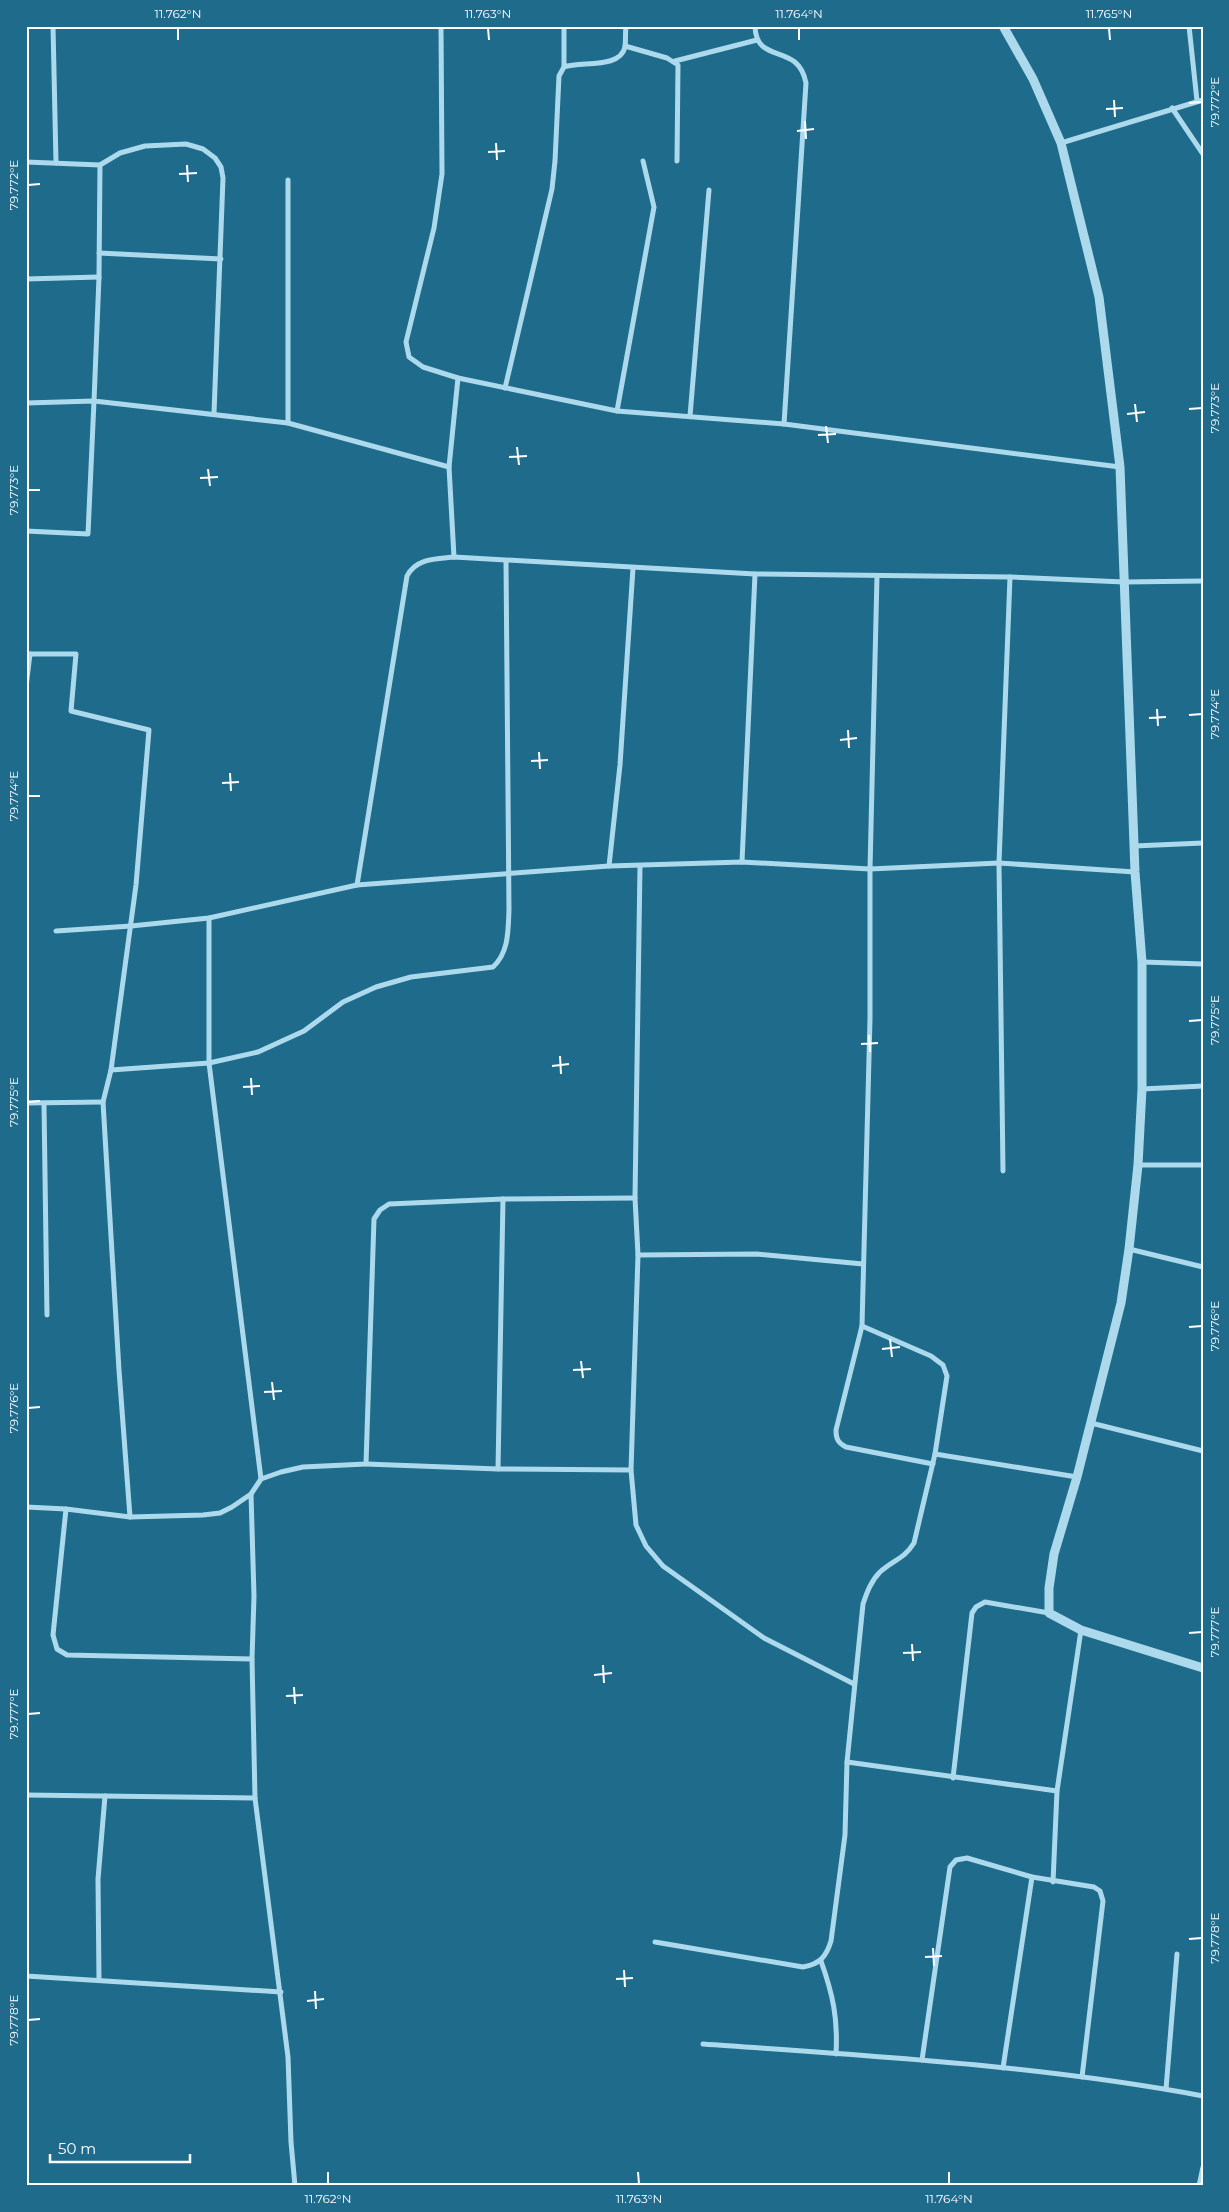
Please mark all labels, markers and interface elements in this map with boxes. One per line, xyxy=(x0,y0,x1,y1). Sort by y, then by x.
text: 11.762°N xyxy=(155,6,201,21)
text: 11.763°N xyxy=(465,6,511,21)
text: 11.764°N xyxy=(775,6,823,21)
text: 11.765°N xyxy=(1086,6,1132,21)
text: 79.772°E xyxy=(1207,77,1222,127)
text: 79.772°E xyxy=(6,160,21,210)
text: 79.773°E xyxy=(1207,383,1222,433)
text: 79.773°E xyxy=(6,465,21,515)
text: 79.774°E xyxy=(1207,689,1222,739)
text: 79.774°E xyxy=(6,771,21,821)
text: 79.775°E xyxy=(1207,995,1222,1045)
text: 79.775°E xyxy=(6,1077,21,1127)
text: 79.776°E xyxy=(1207,1301,1222,1351)
text: 79.776°E xyxy=(6,1383,21,1433)
text: 79.777°E xyxy=(1207,1607,1222,1657)
text: 79.777°E xyxy=(6,1689,21,1739)
text: 79.778°E xyxy=(1207,1912,1222,1964)
text: 79.778°E xyxy=(6,1994,21,2046)
scale bar xyxy=(50,2132,190,2164)
text: 50 m xyxy=(58,2139,96,2158)
text: 11.762°N xyxy=(305,2191,351,2206)
text: 11.763°N xyxy=(616,2191,662,2206)
text: 11.764°N xyxy=(925,2191,973,2206)

